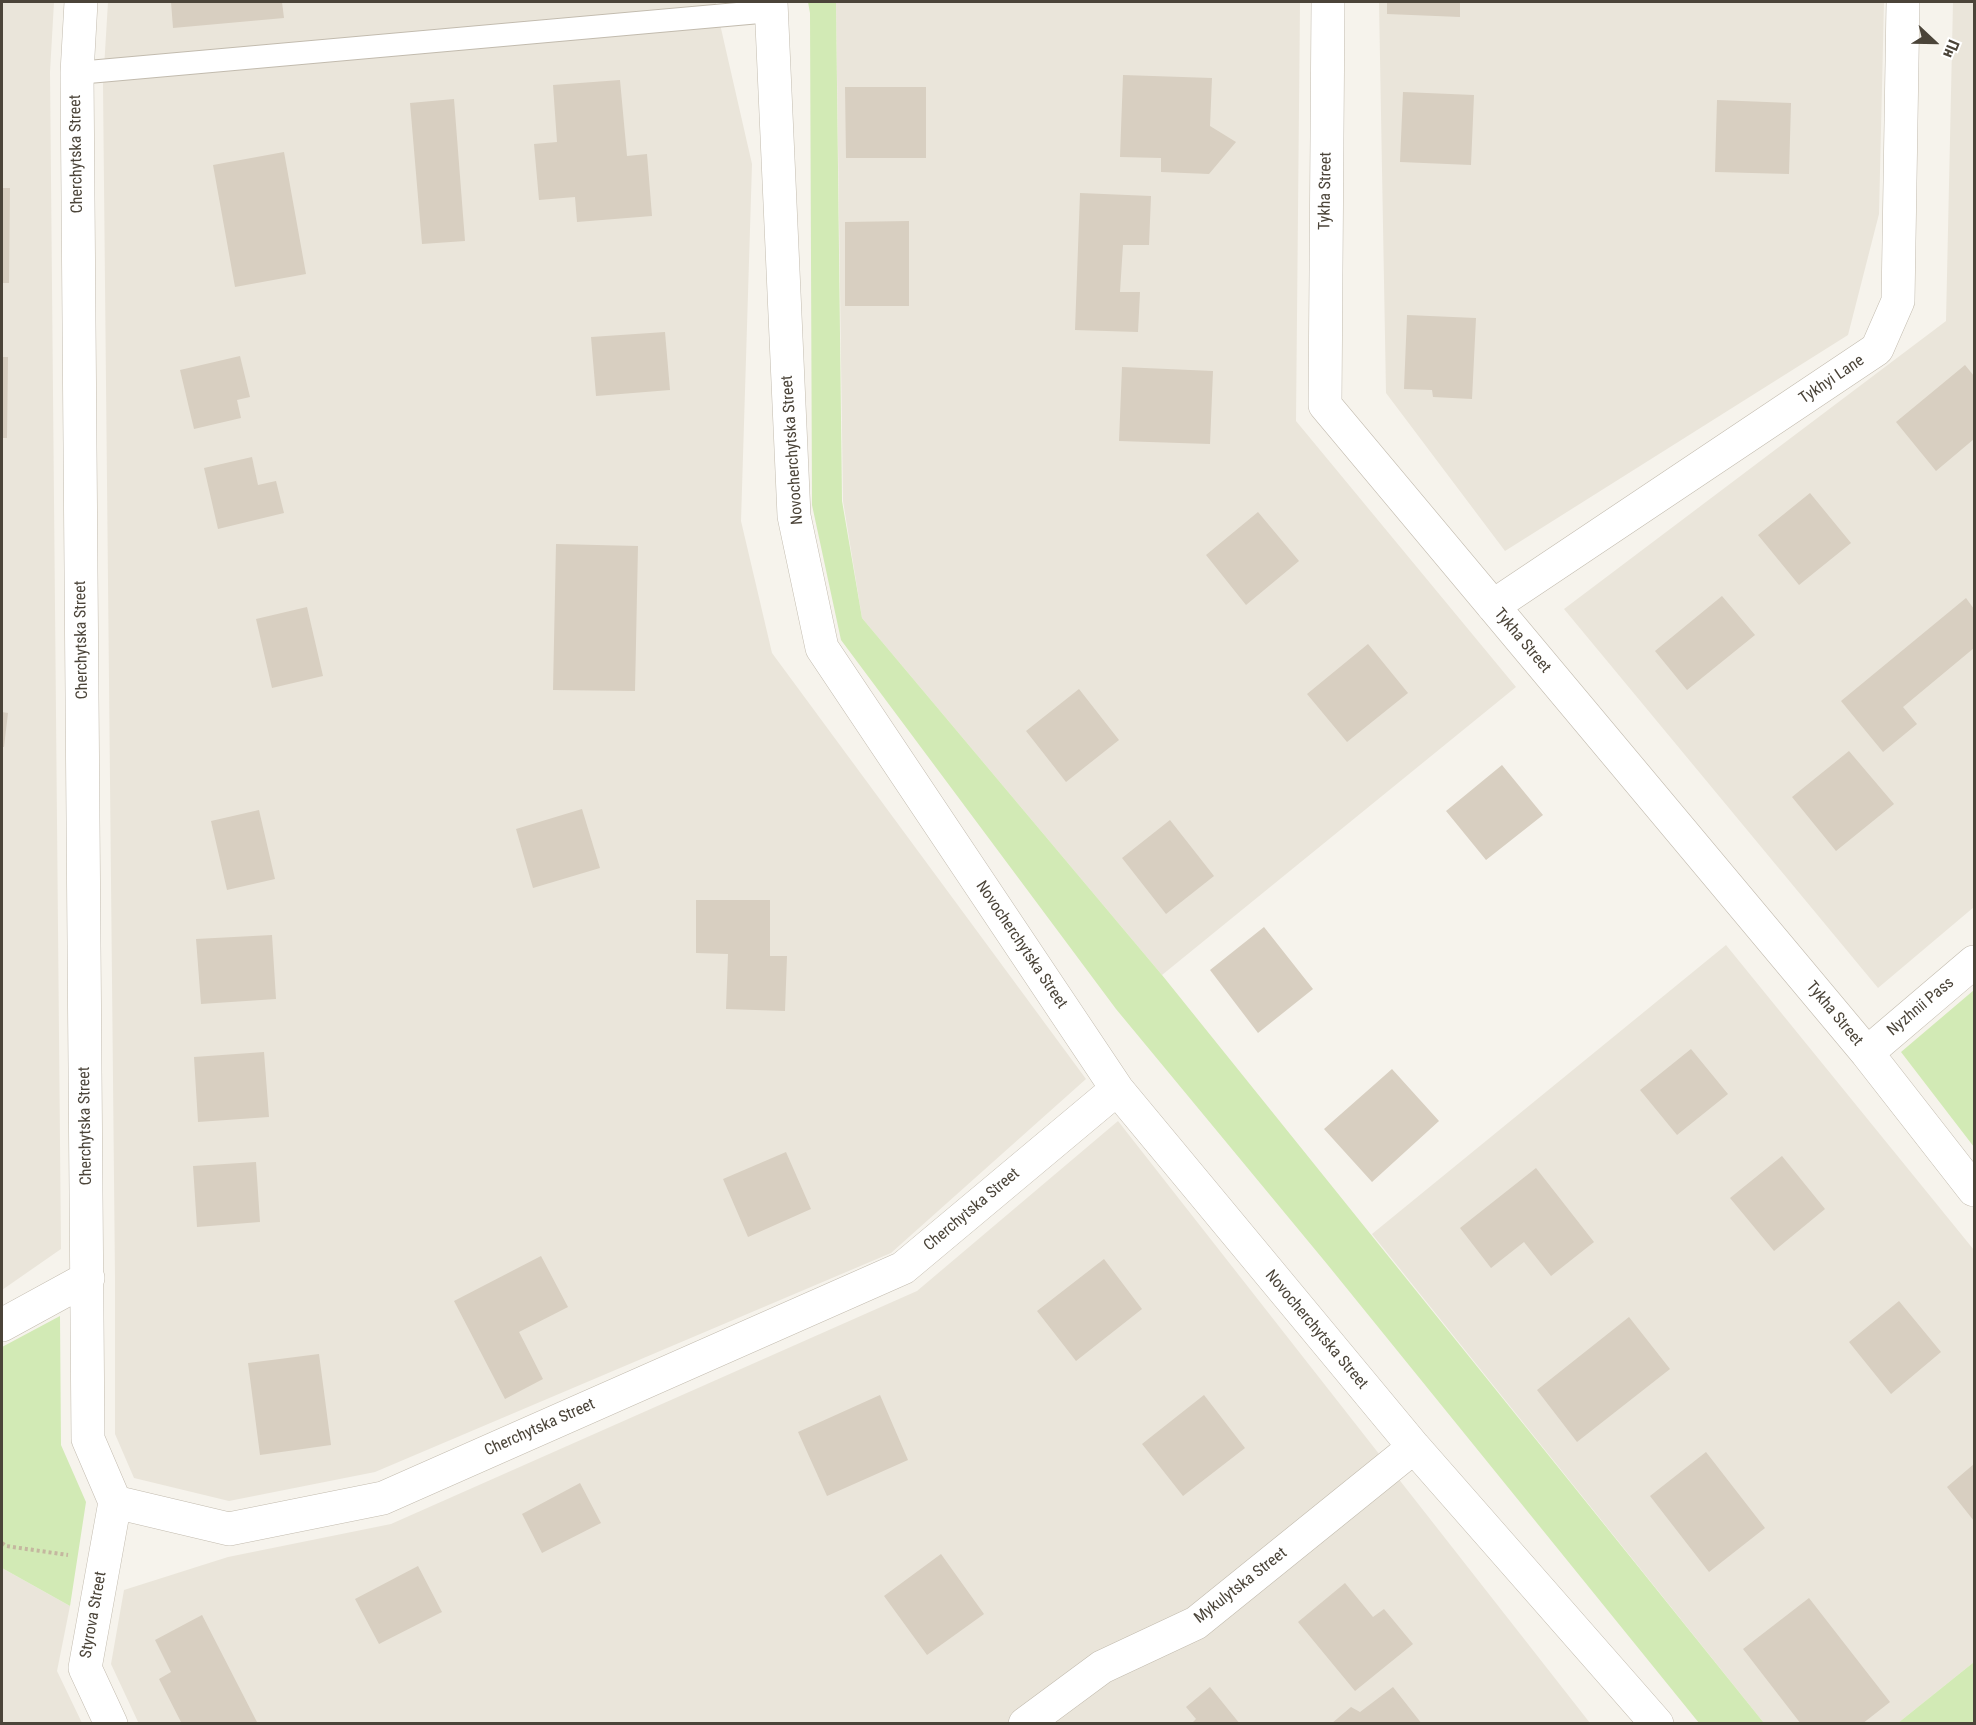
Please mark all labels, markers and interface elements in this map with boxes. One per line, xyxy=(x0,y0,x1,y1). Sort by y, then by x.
north arrow xyxy=(1904,12,1964,72)
text: Пн xyxy=(1939,37,1963,61)
street label: Cherchytska Street xyxy=(66,94,88,214)
street label: Tykha Street xyxy=(1316,152,1336,230)
street label: Tykhyi Lane xyxy=(1796,351,1868,409)
street label: Novocherchytska Street xyxy=(778,375,808,525)
street label: Cherchytska Street xyxy=(71,580,93,700)
street label: Tykha Street xyxy=(1490,605,1554,677)
street label: Novocherchytska Street xyxy=(971,878,1071,1012)
street label: Nyzhnii Pass xyxy=(1884,974,1958,1040)
street label: Tykha Street xyxy=(1802,978,1866,1050)
street label: Cherchytska Street xyxy=(75,1066,97,1186)
street label: Cherchytska Street xyxy=(920,1164,1024,1256)
street label: Novocherchytska Street xyxy=(1261,1266,1371,1394)
street label: Cherchytska Street xyxy=(482,1395,598,1461)
street label: Mykulytska Street xyxy=(1191,1544,1291,1628)
street label: Styrova Street xyxy=(77,1570,111,1660)

